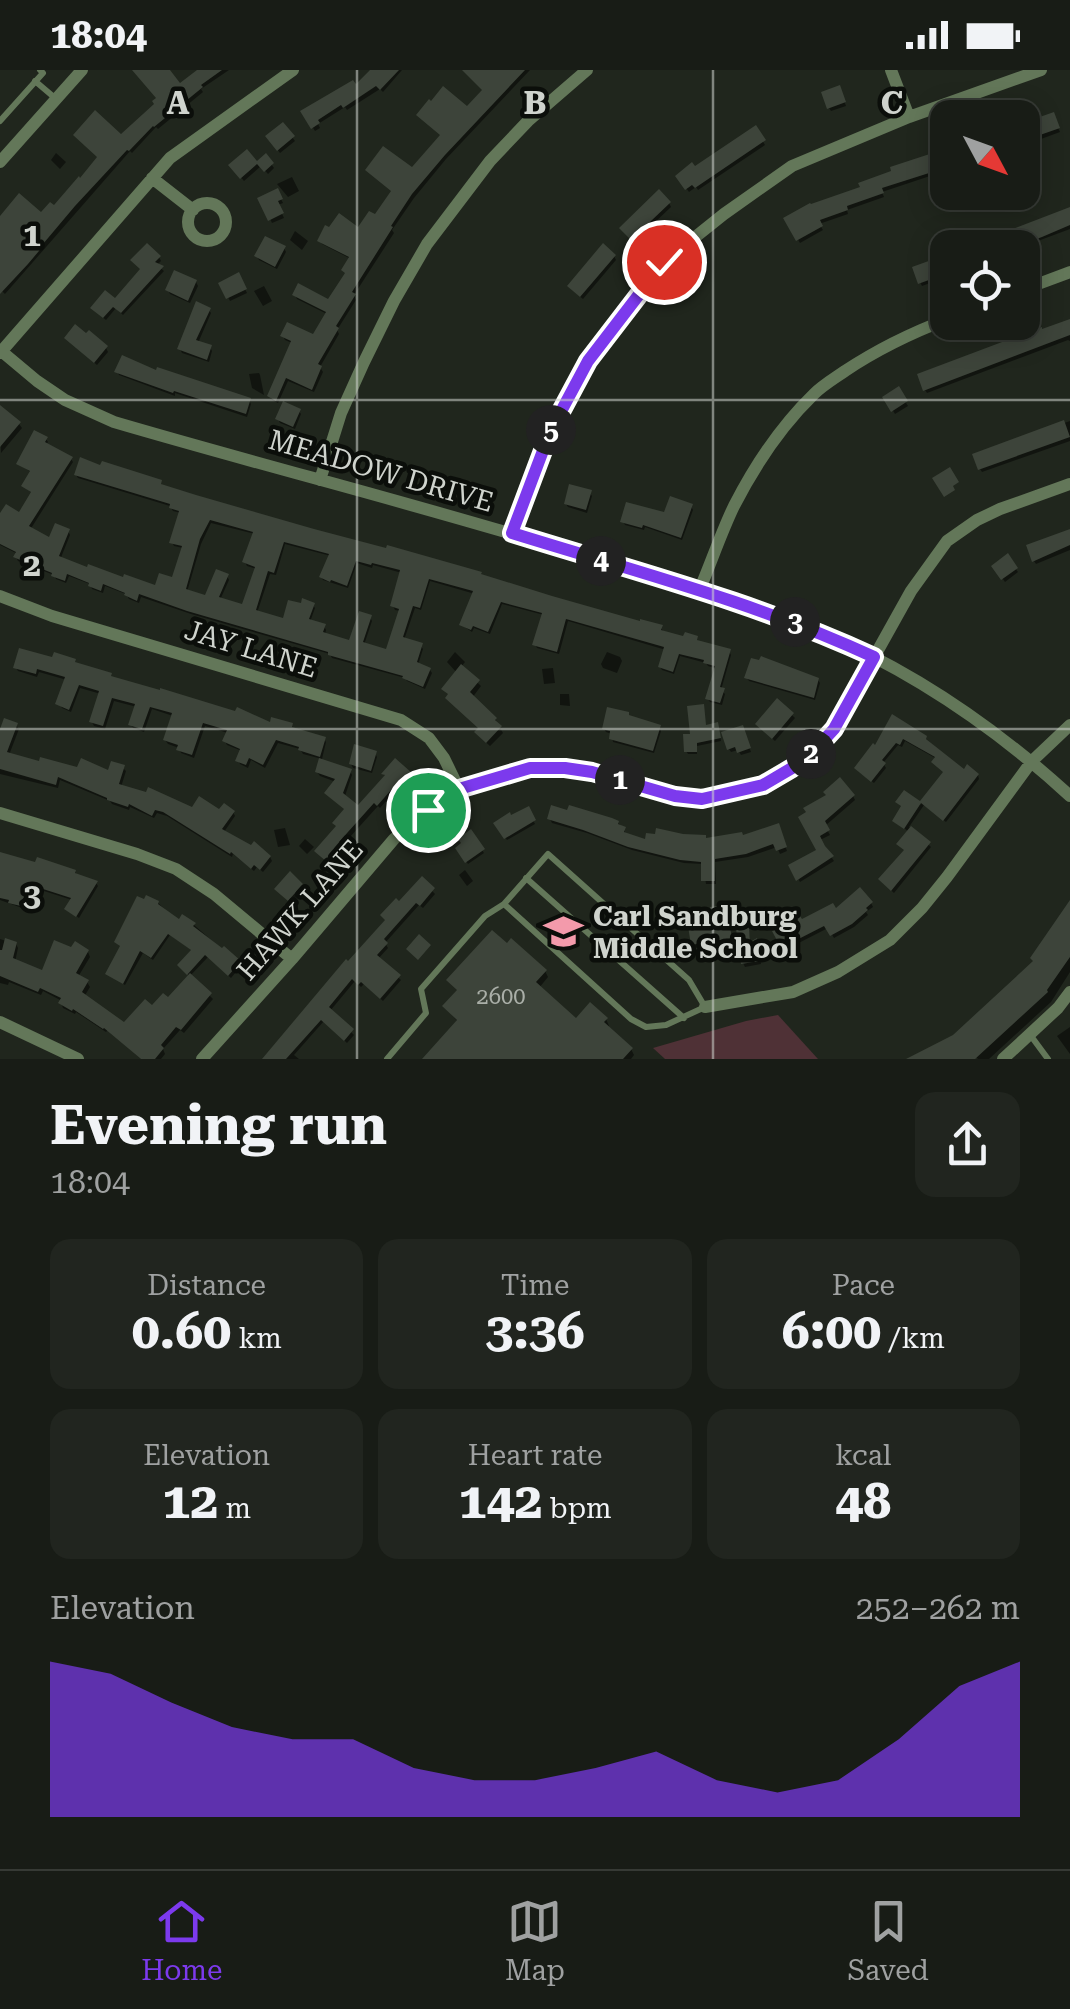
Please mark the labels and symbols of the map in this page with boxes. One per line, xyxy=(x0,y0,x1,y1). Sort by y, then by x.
text: A xyxy=(166,84,190,122)
text: B xyxy=(523,84,547,122)
text: C xyxy=(881,84,903,122)
north arrow xyxy=(930,100,1040,210)
text: 1 xyxy=(23,216,41,254)
pin xyxy=(622,220,707,305)
pin: 5 xyxy=(526,405,576,455)
street label: MEADOW DRIVE xyxy=(265,423,497,519)
pin: 4 xyxy=(576,536,626,586)
text: 2 xyxy=(23,546,41,584)
pin: 3 xyxy=(770,597,820,647)
street label: JAY LANE xyxy=(181,613,321,685)
pin: 2 xyxy=(786,729,836,779)
pin: 1 xyxy=(595,755,645,805)
pin xyxy=(386,768,471,853)
street label: HAWK LANE xyxy=(230,833,370,987)
text: 3 xyxy=(23,876,41,914)
place label: Carl Sandburg Middle School xyxy=(593,900,798,965)
school or university icon: Carl Sandburg Middle School xyxy=(542,911,584,953)
house number: 2600 xyxy=(476,984,526,1009)

